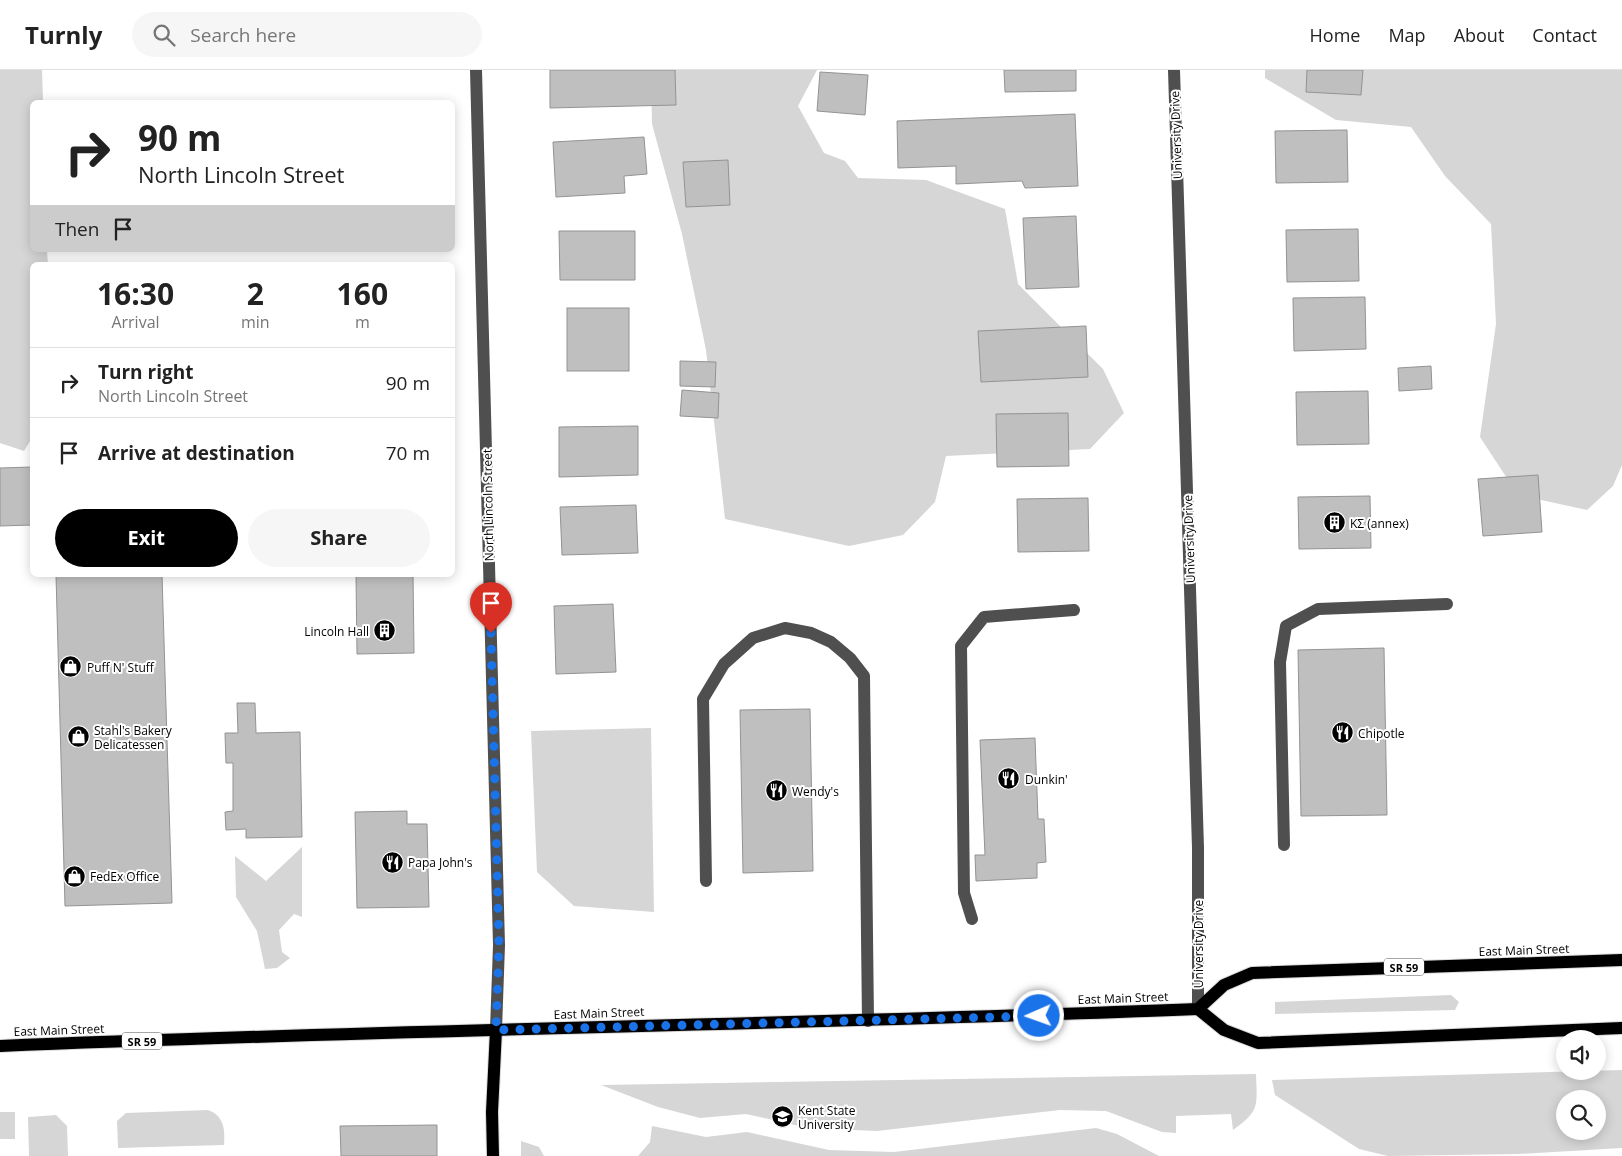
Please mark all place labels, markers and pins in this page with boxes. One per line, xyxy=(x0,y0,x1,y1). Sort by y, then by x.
building icon: ΚΣ (annex) xyxy=(1322,511,1346,535)
place label: ΚΣ (annex) xyxy=(1350,515,1409,532)
pin xyxy=(470,582,512,633)
building icon: Lincoln Hall xyxy=(373,619,397,643)
place label: Lincoln Hall xyxy=(304,623,369,640)
shop icon: Puff N' Stuff xyxy=(59,655,83,679)
place label: Puff N' Stuff xyxy=(87,659,155,676)
restaurant icon: Chipotle xyxy=(1330,721,1354,745)
place label: Stahl's Bakery Delicatessen xyxy=(94,722,173,753)
shop icon: Stahl's Bakery Delicatessen xyxy=(66,725,90,749)
place label: Chipotle xyxy=(1358,725,1405,742)
restaurant icon: Dunkin' xyxy=(997,767,1021,791)
place label: Dunkin' xyxy=(1025,771,1068,788)
restaurant icon: Wendy's xyxy=(764,779,788,803)
place label: Wendy's xyxy=(792,783,839,800)
restaurant icon: Papa John's xyxy=(380,850,404,874)
place label: Papa John's xyxy=(408,854,473,871)
shop icon: FedEx Office xyxy=(62,864,86,888)
place label: FedEx Office xyxy=(90,868,160,885)
place label: Kent State University xyxy=(798,1102,856,1133)
school or university icon: Kent State University xyxy=(770,1105,794,1129)

